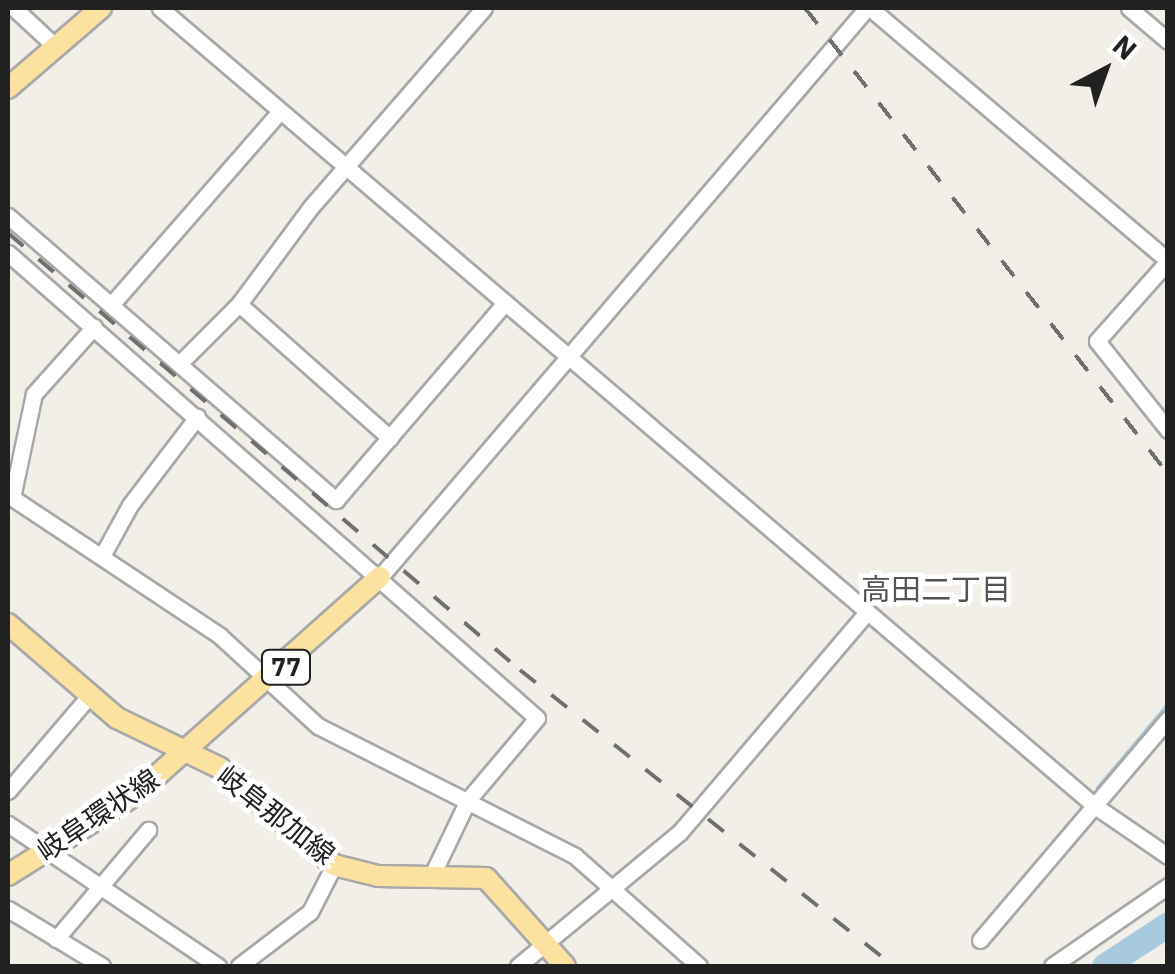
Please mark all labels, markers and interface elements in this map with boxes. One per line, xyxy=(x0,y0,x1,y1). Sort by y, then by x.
north arrow xyxy=(1055,20,1155,120)
text: N xyxy=(1105,26,1145,68)
district label: 高田二丁目 xyxy=(861,571,1011,607)
road number: 77 xyxy=(261,647,311,687)
street label: 岐阜那加線 xyxy=(210,759,342,871)
street label: 岐阜環状線 xyxy=(31,762,165,868)

